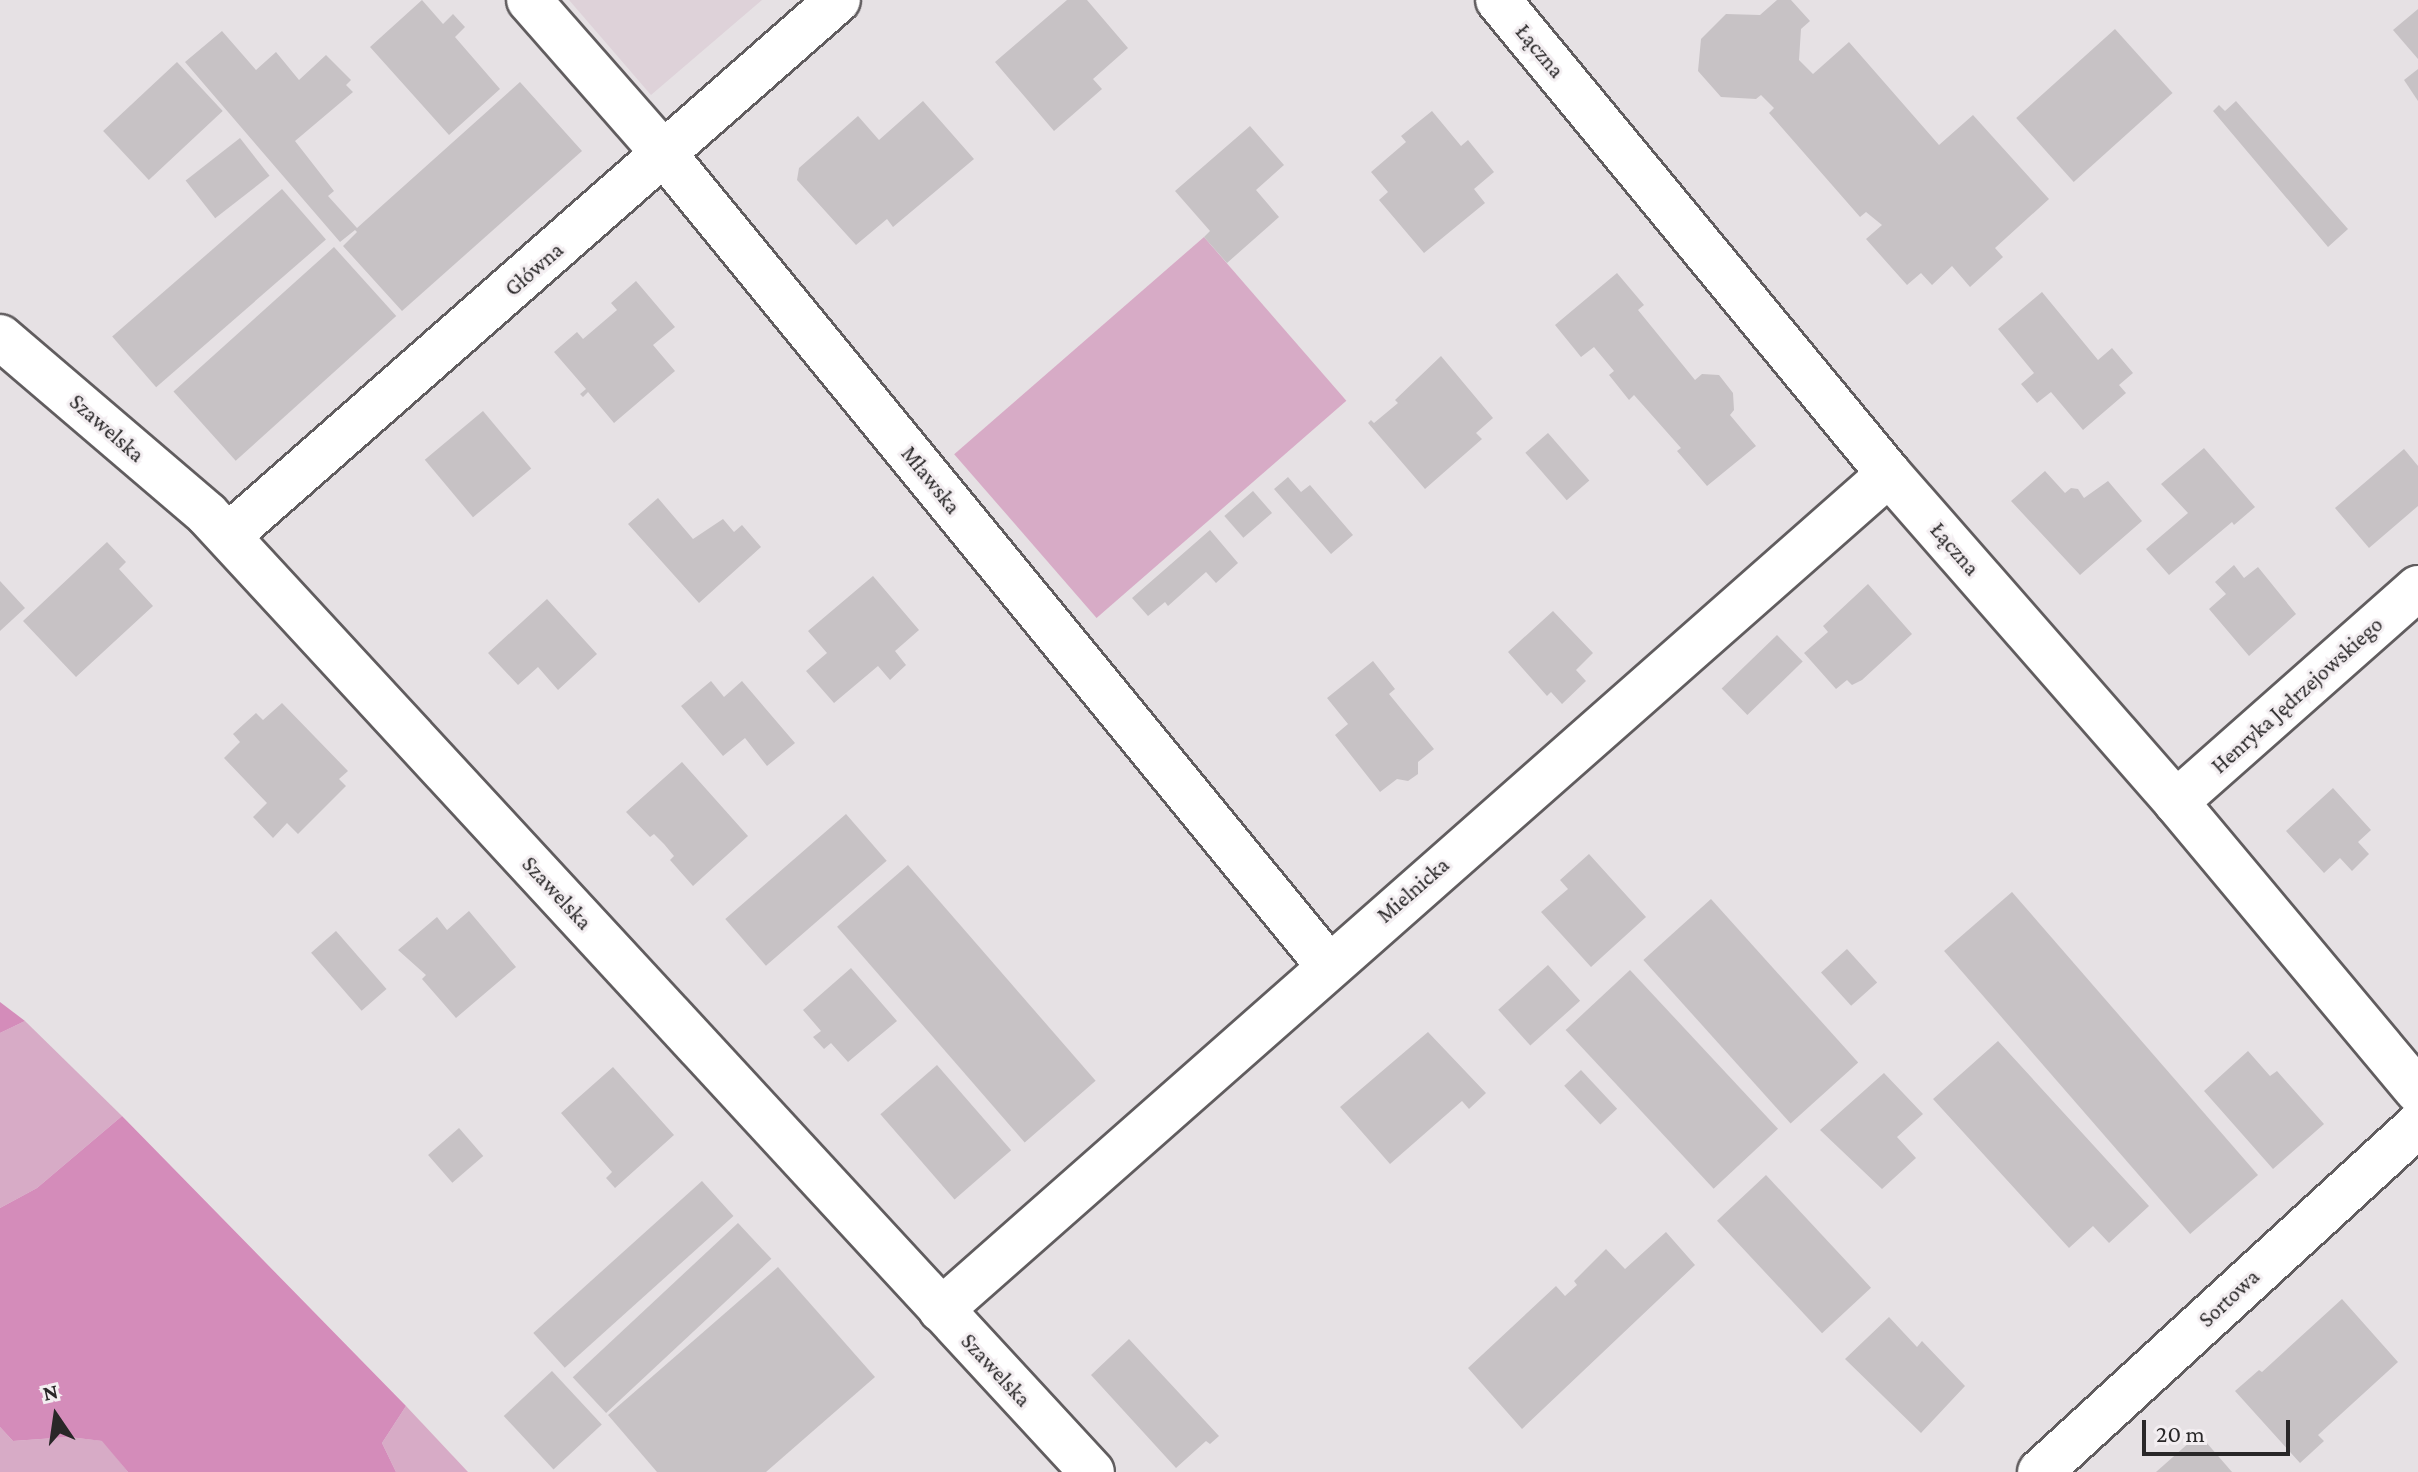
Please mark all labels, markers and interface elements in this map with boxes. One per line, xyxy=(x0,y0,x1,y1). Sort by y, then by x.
street label: Łączna xyxy=(1510,19,1570,83)
street label: Główna xyxy=(499,236,569,302)
street label: Szawelska xyxy=(64,388,150,468)
street label: Mławska xyxy=(896,441,966,519)
street label: Łączna xyxy=(1925,517,1985,581)
street label: Henryka Jędrzejowskiego xyxy=(2206,611,2388,779)
street label: Szawelska xyxy=(517,851,597,935)
street label: Mielnicka xyxy=(1372,852,1454,928)
street label: Sortowa xyxy=(2193,1263,2265,1333)
street label: Szawelska xyxy=(956,1328,1036,1412)
north arrow xyxy=(16,1376,96,1456)
text: N xyxy=(40,1378,61,1406)
scale bar xyxy=(2146,1404,2294,1454)
text: 20 m xyxy=(2156,1420,2205,1447)

